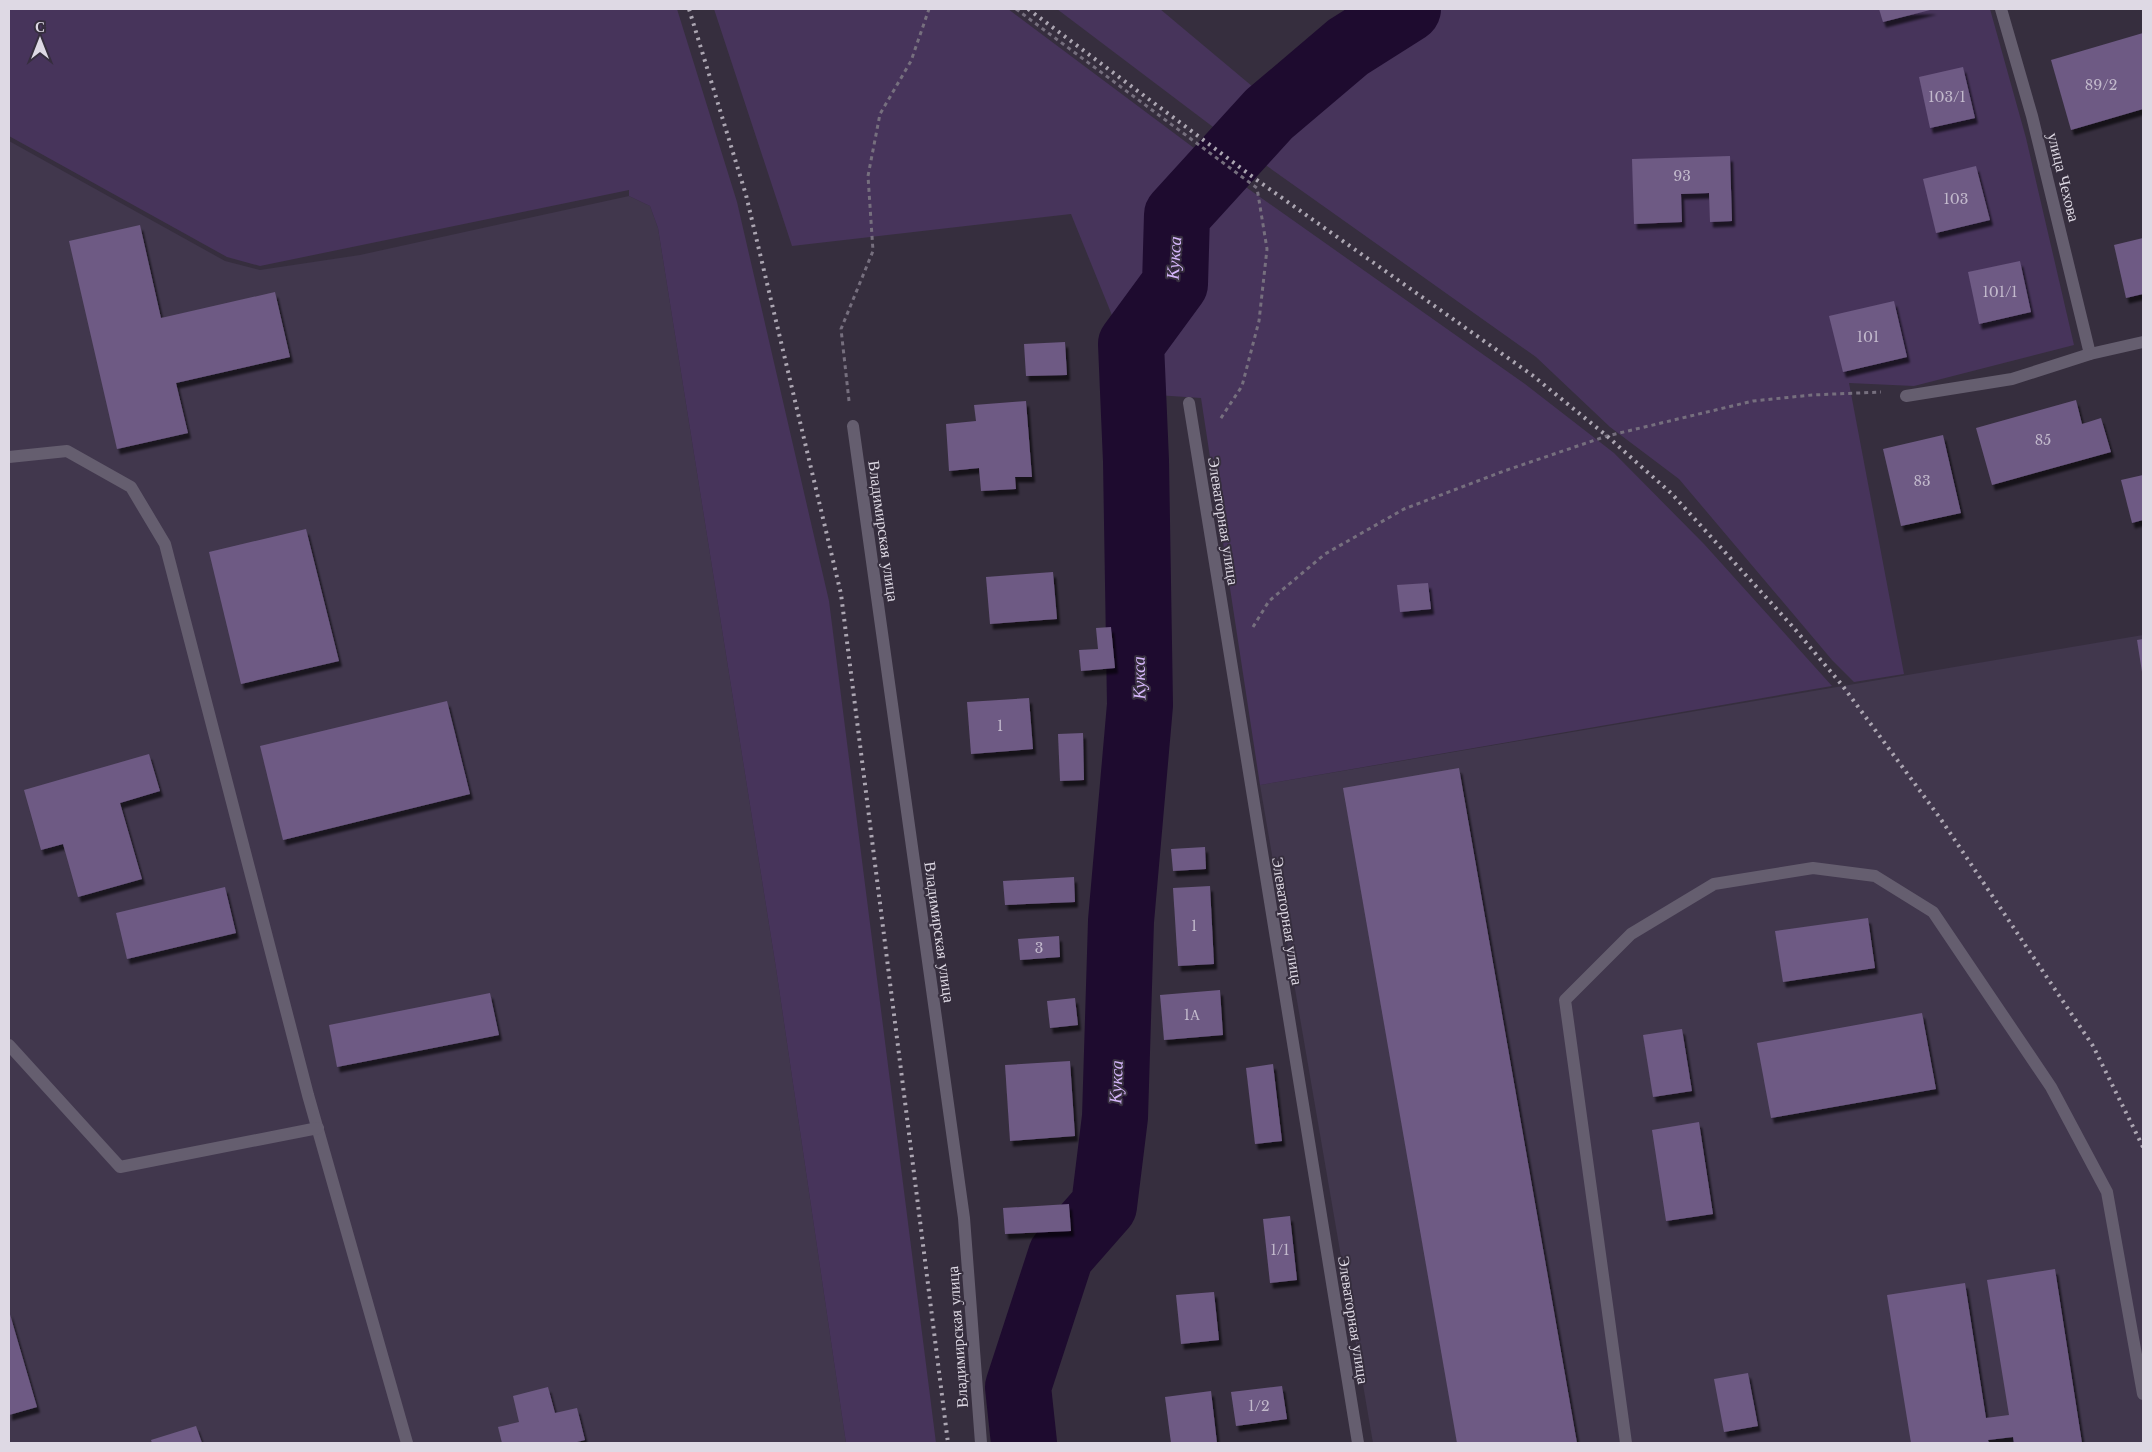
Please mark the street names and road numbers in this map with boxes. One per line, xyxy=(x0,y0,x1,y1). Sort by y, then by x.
street label: улица Чехова xyxy=(2043,130,2085,224)
street label: Элеваторная улица xyxy=(1204,456,1244,586)
street label: Владимирская улица xyxy=(864,459,904,603)
street label: Элеваторная улица xyxy=(1268,856,1308,986)
street label: Владимирская улица xyxy=(920,860,960,1004)
street label: Элеваторная улица xyxy=(1334,1255,1374,1385)
street label: Владимирская улица xyxy=(942,1265,972,1409)

